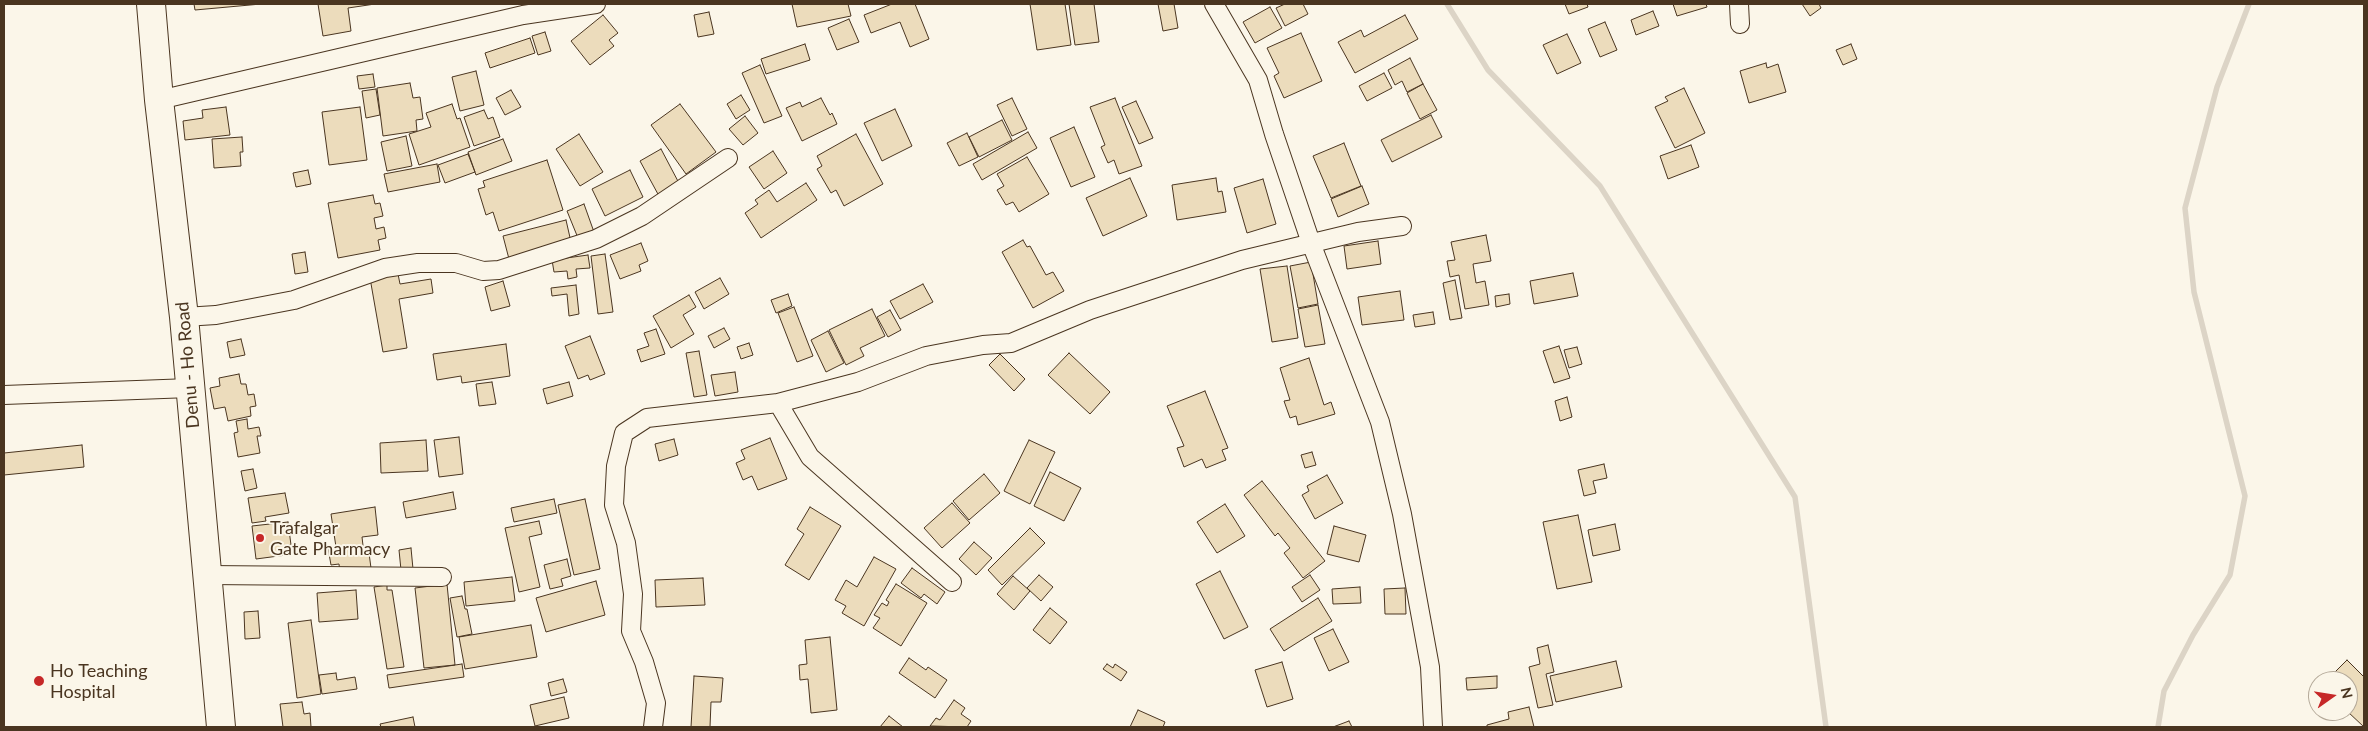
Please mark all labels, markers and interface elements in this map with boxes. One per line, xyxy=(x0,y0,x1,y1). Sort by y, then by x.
street label: Denu - Ho Road xyxy=(172,301,204,429)
place label: Trafalgar Gate Pharmacy xyxy=(270,517,390,560)
marker: Trafalgar Gate Pharmacy xyxy=(254,532,266,544)
place label: Ho Teaching Hospital xyxy=(50,660,148,702)
north arrow xyxy=(2308,671,2358,721)
marker: Ho Teaching Hospital xyxy=(32,674,46,688)
text: N xyxy=(2338,686,2357,700)

